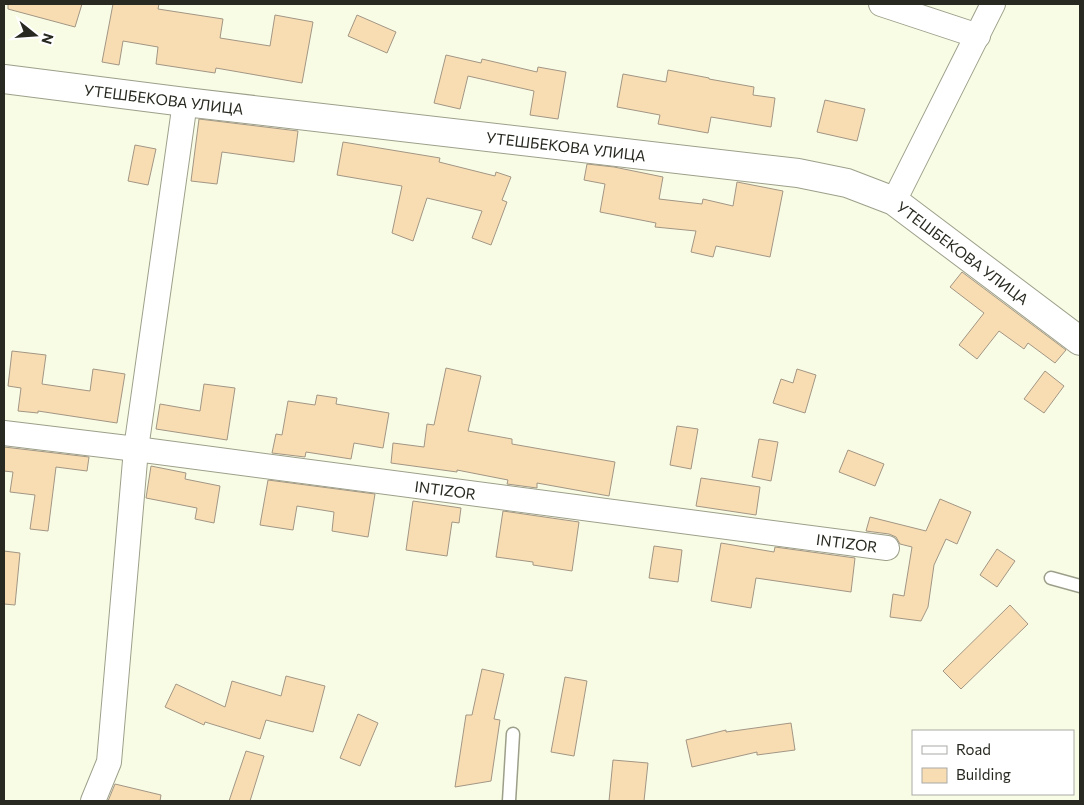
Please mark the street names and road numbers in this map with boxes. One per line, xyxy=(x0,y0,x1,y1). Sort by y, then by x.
street label: УТЕШБЕКОВА УЛИЦА xyxy=(83,80,244,118)
street label: УТЕШБЕКОВА УЛИЦА xyxy=(485,128,647,164)
street label: УТЕШБЕКОВА УЛИЦА xyxy=(893,197,1032,308)
street label: INTIZOR xyxy=(414,477,477,503)
street label: INTIZOR xyxy=(815,530,879,556)

